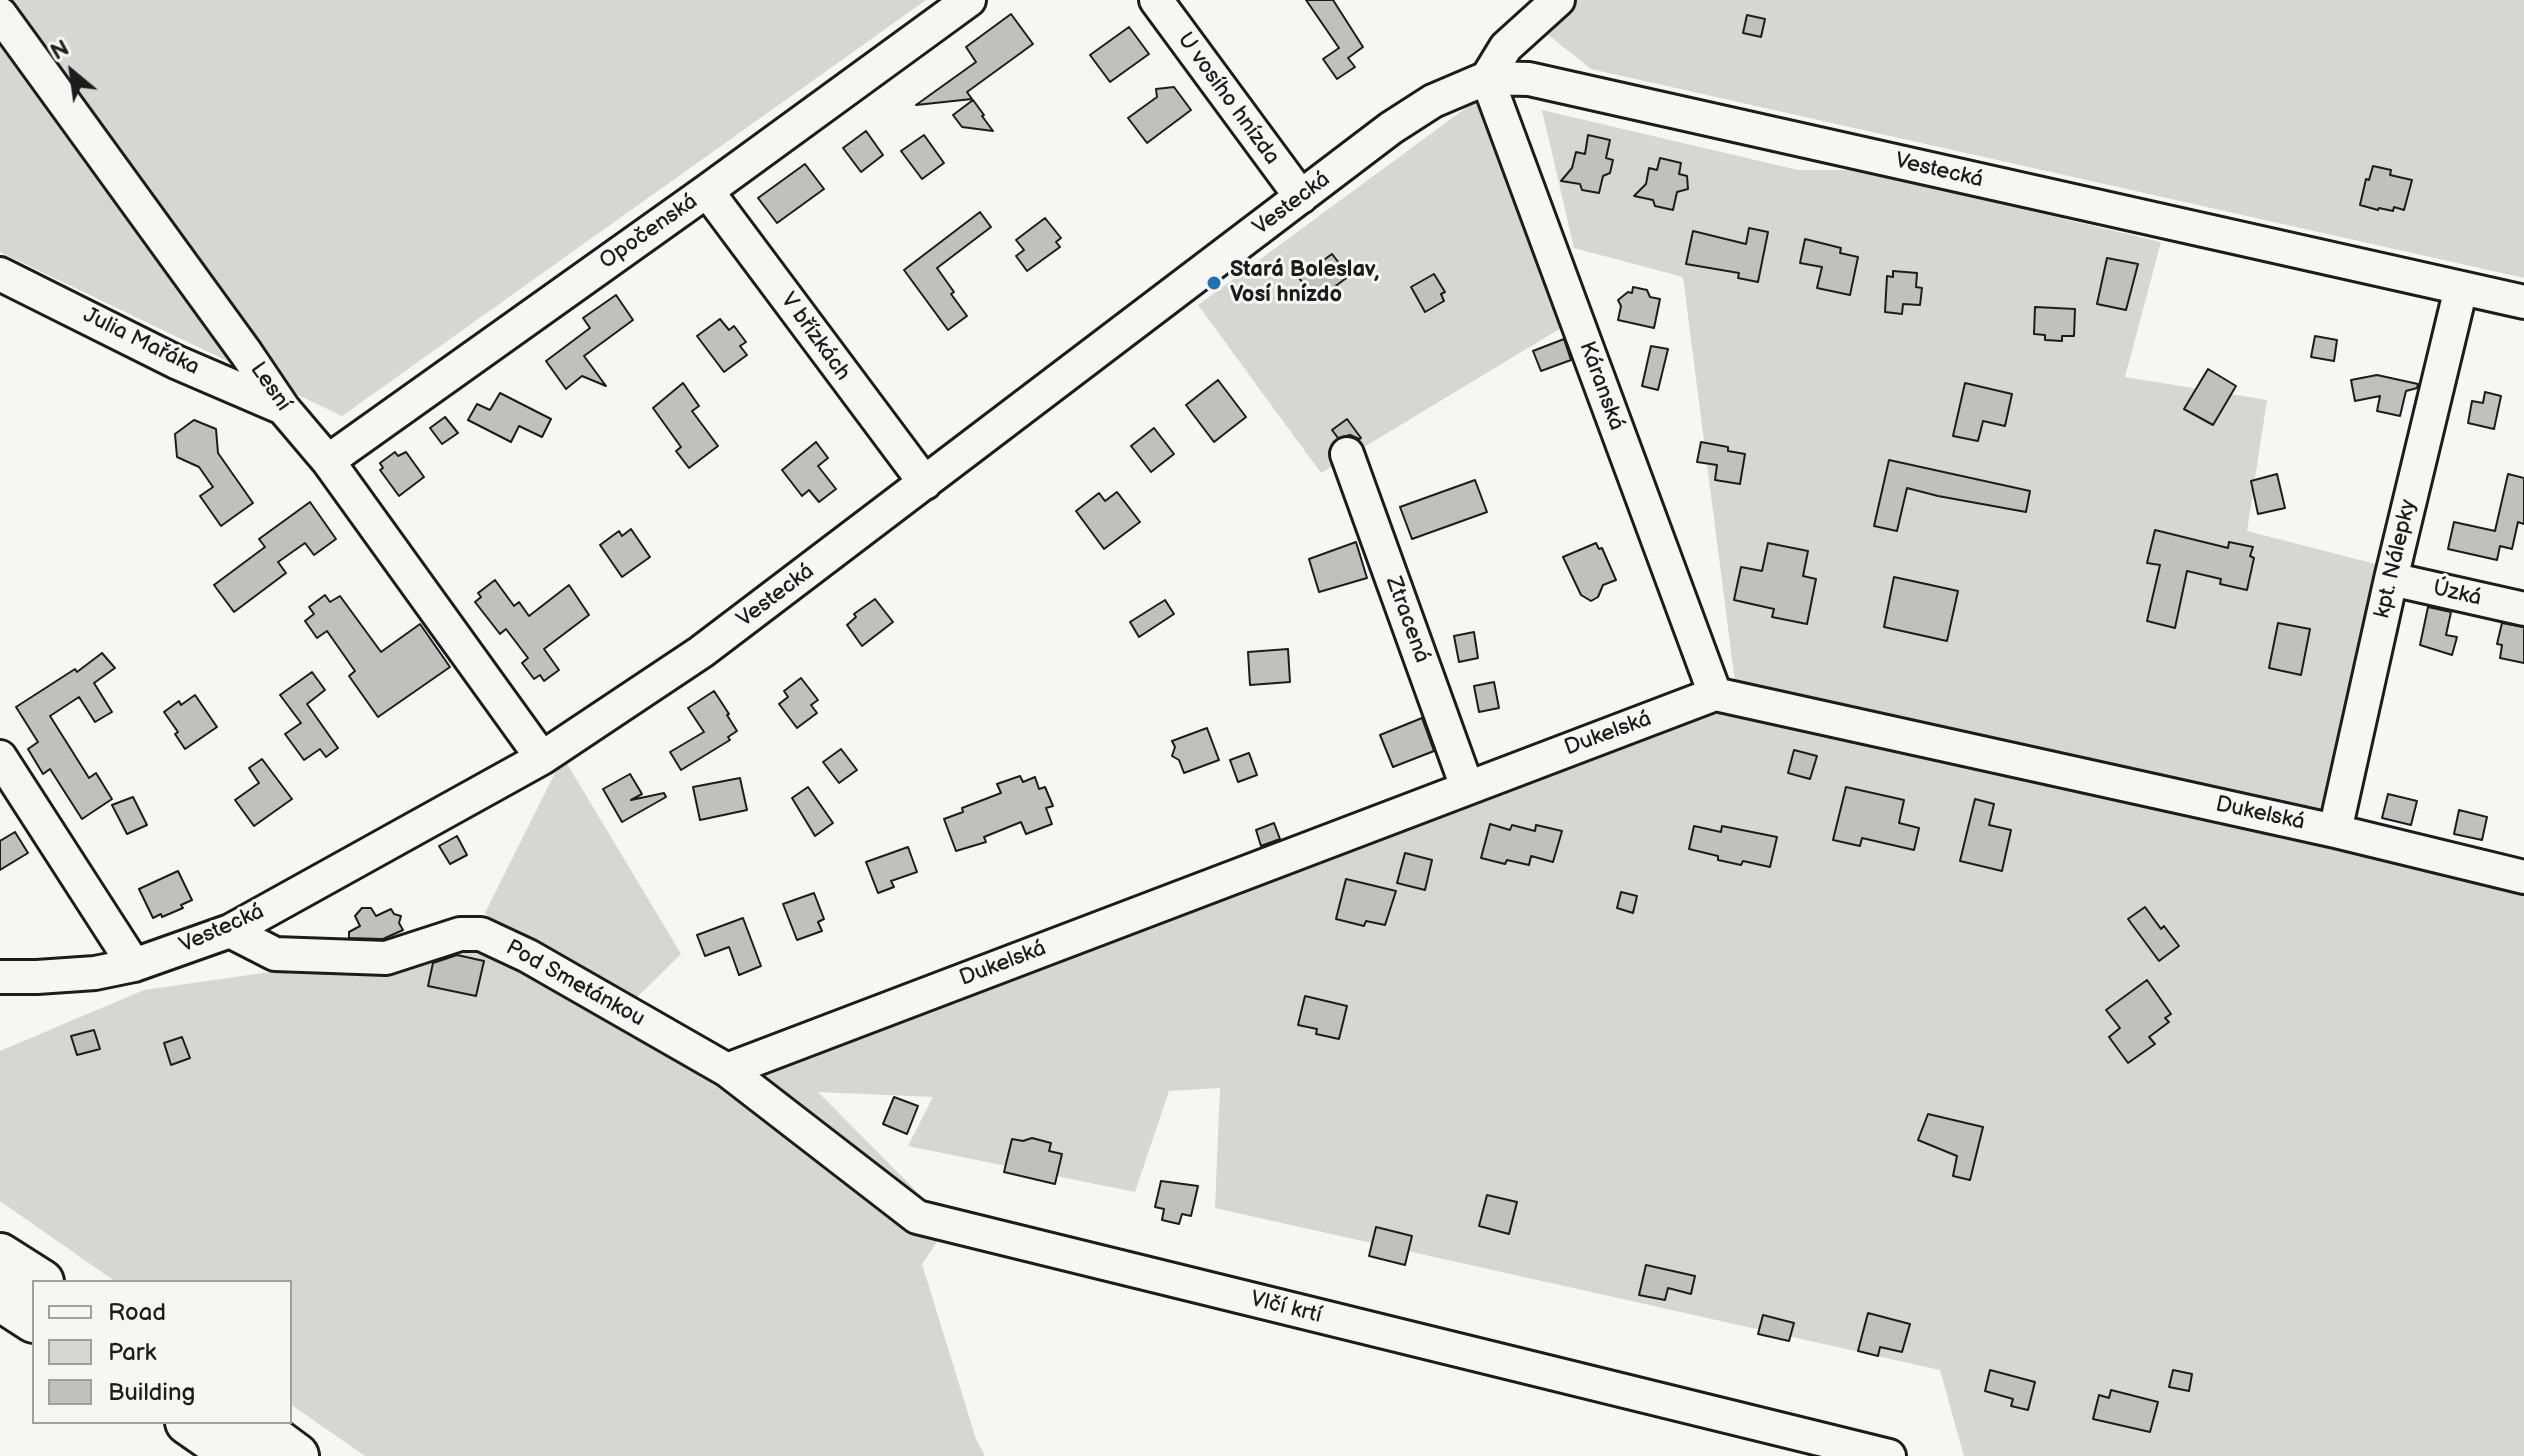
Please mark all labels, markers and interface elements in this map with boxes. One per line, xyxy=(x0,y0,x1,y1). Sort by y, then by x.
street label: U vosího hnízda xyxy=(1171,28,1285,170)
north arrow xyxy=(32,32,112,112)
text: N xyxy=(46,35,74,66)
street label: Vestecká xyxy=(1892,148,1986,194)
street label: Vestecká xyxy=(1248,167,1336,241)
street label: Opočenská xyxy=(595,189,703,275)
place label: Stará Boleslav, Vosí hnízdo xyxy=(1230,257,1379,308)
marker: Stará Boleslav, Vosí hnízdo xyxy=(1205,274,1223,292)
street label: V břízkách xyxy=(774,288,856,386)
street label: Julia Mařáka xyxy=(79,303,203,381)
street label: Káranská xyxy=(1573,338,1629,434)
street label: Lesní xyxy=(244,357,296,417)
street label: kpt. Nálepky xyxy=(2370,497,2422,621)
street label: Vestecká xyxy=(732,559,820,633)
street label: Ztracená xyxy=(1379,573,1435,667)
street label: Úzká xyxy=(2430,576,2484,612)
street label: Dukelská xyxy=(1561,706,1655,762)
street label: Dukelská xyxy=(2213,792,2307,836)
street label: Vestecká xyxy=(176,899,268,959)
street label: Pod Smetánkou xyxy=(501,935,649,1033)
street label: Dukelská xyxy=(956,935,1050,993)
legend xyxy=(32,1280,292,1424)
street label: Vlčí krtí xyxy=(1248,1286,1324,1330)
text: Road xyxy=(108,1298,166,1327)
text: Park xyxy=(108,1338,156,1367)
text: Building xyxy=(108,1378,195,1407)

